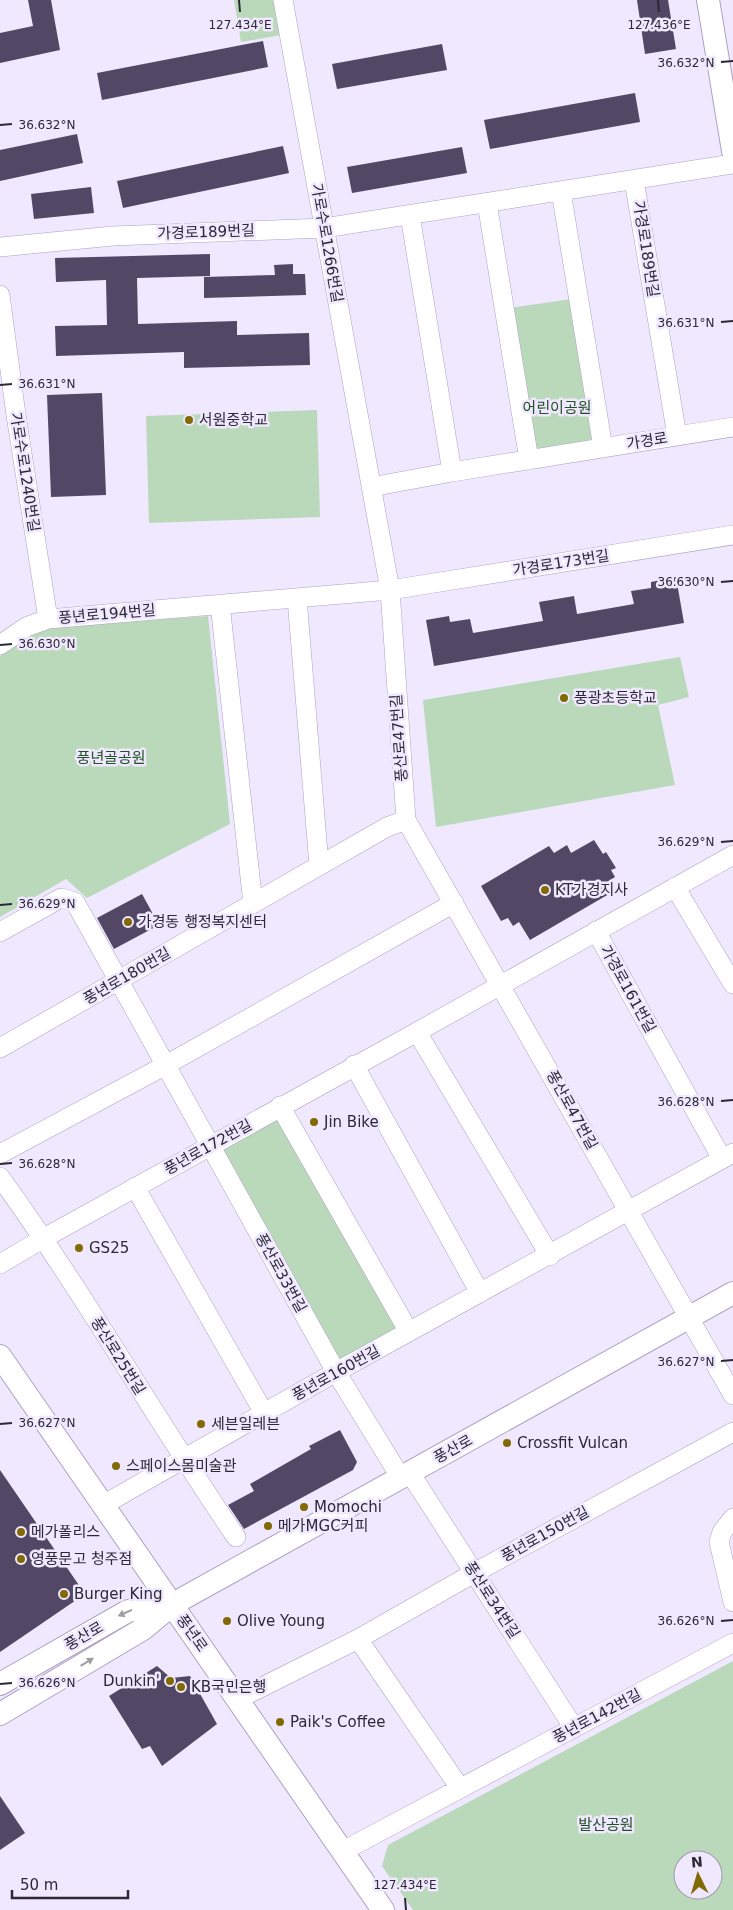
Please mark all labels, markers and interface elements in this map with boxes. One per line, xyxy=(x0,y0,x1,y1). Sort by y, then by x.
text: 127.434°E xyxy=(208,18,272,32)
text: 127.436°E xyxy=(627,18,691,32)
text: 36.632°N xyxy=(658,56,714,70)
text: 36.632°N xyxy=(19,118,75,132)
street label: 가로수로1266번길 xyxy=(308,182,346,304)
street label: 가경로189번길 xyxy=(629,199,663,299)
street label: 가경로189번길 xyxy=(157,221,255,243)
text: 36.631°N xyxy=(658,316,714,330)
text: 36.631°N xyxy=(19,377,75,391)
park label: 어린이공원 xyxy=(522,399,592,417)
street label: 가로수로1240번길 xyxy=(7,411,43,533)
place label: 서원중학교 xyxy=(199,411,268,429)
marker: 서원중학교 xyxy=(183,414,195,426)
street label: 가경로 xyxy=(625,429,669,453)
street label: 가경로173번길 xyxy=(511,546,611,580)
text: 36.630°N xyxy=(658,575,714,589)
street label: 풍년로194번길 xyxy=(58,601,156,627)
text: 36.630°N xyxy=(19,637,75,651)
place label: 풍광초등학교 xyxy=(574,689,657,707)
marker: 풍광초등학교 xyxy=(558,692,570,704)
street label: 풍산로47번길 xyxy=(387,693,411,783)
park label: 풍년골공원 xyxy=(76,749,146,767)
text: 36.629°N xyxy=(658,835,714,849)
place label: KT가경지사 xyxy=(555,881,628,899)
marker: KT가경지사 xyxy=(539,884,551,896)
text: 36.629°N xyxy=(19,897,75,911)
place label: 가경동 행정복지센터 xyxy=(138,913,267,931)
marker: 가경동 행정복지센터 xyxy=(122,916,134,928)
street label: 가경로161번길 xyxy=(596,942,660,1036)
street label: 풍년로180번길 xyxy=(80,944,174,1008)
street label: 풍산로47번길 xyxy=(543,1067,601,1153)
text: 36.628°N xyxy=(658,1095,714,1109)
place label: Jin Bike xyxy=(323,1113,379,1131)
street label: 풍년로172번길 xyxy=(161,1115,255,1179)
marker: Jin Bike xyxy=(308,1116,320,1128)
text: 36.628°N xyxy=(19,1157,75,1171)
street label: 풍산로33번길 xyxy=(252,1230,310,1316)
place label: GS25 xyxy=(89,1239,129,1257)
marker: GS25 xyxy=(73,1242,85,1254)
street label: 풍산로25번길 xyxy=(87,1314,149,1398)
street label: 풍년로160번길 xyxy=(289,1341,383,1405)
text: 36.627°N xyxy=(658,1355,714,1369)
place label: 세븐일레븐 xyxy=(211,1415,280,1433)
text: 36.627°N xyxy=(19,1416,75,1430)
marker: 세븐일레븐 xyxy=(195,1418,207,1430)
street label: 풍산로 xyxy=(431,1431,475,1467)
place label: Crossfit Vulcan xyxy=(517,1434,628,1452)
marker: Crossfit Vulcan xyxy=(501,1437,513,1449)
place label: 스페이스몸미술관 xyxy=(126,1457,237,1475)
marker: 스페이스몸미술관 xyxy=(110,1460,122,1472)
place label: Momochi xyxy=(314,1498,382,1516)
marker: Momochi xyxy=(298,1501,310,1513)
street label: 풍년로150번길 xyxy=(498,1502,592,1566)
place label: 메가MGC커피 xyxy=(278,1517,368,1535)
marker: 메가MGC커피 xyxy=(262,1520,274,1532)
place label: 메가폴리스 xyxy=(31,1523,100,1541)
marker: 메가폴리스 xyxy=(15,1526,27,1538)
place label: 영풍문고 청주점 xyxy=(31,1550,132,1568)
marker: 영풍문고 청주점 xyxy=(15,1553,27,1565)
street label: 풍산로34번길 xyxy=(460,1558,524,1642)
place label: Burger King xyxy=(74,1585,162,1603)
marker: Burger King xyxy=(58,1588,70,1600)
one-way arrow xyxy=(118,1610,132,1618)
street label: 풍년로 xyxy=(173,1611,211,1655)
place label: Olive Young xyxy=(237,1612,325,1630)
text: 36.626°N xyxy=(658,1614,714,1628)
marker: Olive Young xyxy=(221,1615,233,1627)
street label: 풍산로 xyxy=(62,1618,106,1654)
one-way arrow xyxy=(81,1657,94,1666)
place label: Dunkin' xyxy=(103,1672,160,1690)
marker: Dunkin' xyxy=(164,1675,176,1687)
text: 36.626°N xyxy=(19,1676,75,1690)
place label: KB국민은행 xyxy=(191,1678,266,1696)
marker: KB국민은행 xyxy=(175,1681,187,1693)
street label: 풍년로142번길 xyxy=(550,1685,644,1747)
place label: Paik's Coffee xyxy=(290,1713,386,1731)
marker: Paik's Coffee xyxy=(274,1716,286,1728)
park label: 발산공원 xyxy=(578,1816,634,1834)
north arrow xyxy=(673,1850,723,1900)
text: N xyxy=(690,1854,703,1871)
scale bar xyxy=(12,1868,129,1900)
text: 50 m xyxy=(20,1876,58,1894)
text: 127.434°E xyxy=(373,1878,437,1892)

